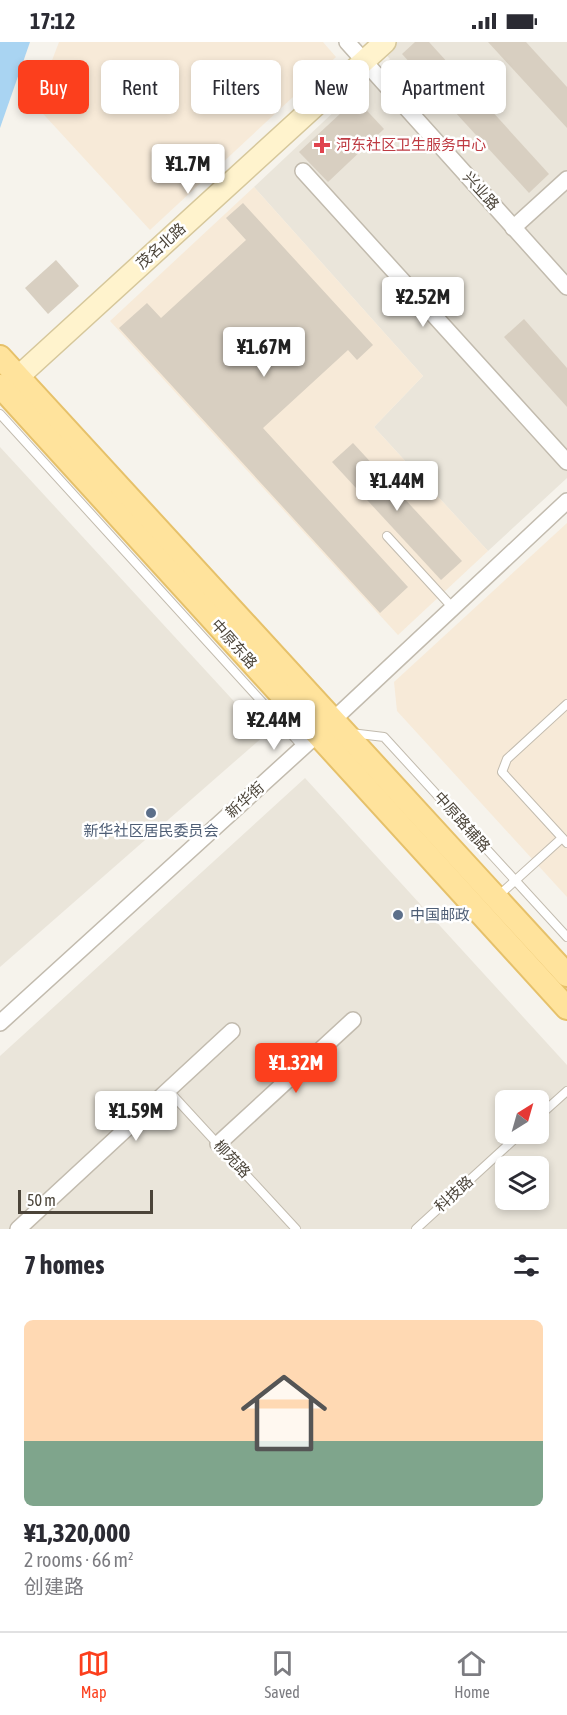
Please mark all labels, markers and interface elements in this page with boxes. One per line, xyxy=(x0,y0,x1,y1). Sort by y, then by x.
text: 17:12 xyxy=(30,8,75,34)
chip: Buy xyxy=(18,60,89,114)
chip: Rent xyxy=(101,60,179,114)
chip: Filters xyxy=(191,60,281,114)
chip: New xyxy=(293,60,369,114)
chip: Apartment xyxy=(381,60,506,114)
marker: 河东社区卫生服务中心 xyxy=(313,136,331,154)
place label: 河东社区卫生服务中心 xyxy=(336,136,486,153)
pin: ¥1.7M xyxy=(146,144,230,195)
text: ¥1.7M xyxy=(166,152,210,175)
street label: 兴业路 xyxy=(460,168,503,213)
street label: 茂名北路 xyxy=(133,219,189,272)
pin: ¥2.52M xyxy=(374,277,472,328)
text: ¥2.52M xyxy=(396,285,450,308)
pin: ¥1.67M xyxy=(215,327,313,378)
text: ¥1.67M xyxy=(237,335,291,358)
pin: ¥1.44M xyxy=(348,461,446,512)
text: ¥1.44M xyxy=(370,469,424,492)
street label: 中原东路 xyxy=(208,616,261,672)
pin: ¥2.44M xyxy=(225,700,323,751)
text: ¥2.44M xyxy=(247,708,301,731)
street label: 新华街 xyxy=(222,778,267,821)
street label: 中原路辅路 xyxy=(431,788,494,855)
marker: 新华社区居民委员会 xyxy=(144,806,158,820)
place label: 新华社区居民委员会 xyxy=(83,822,219,839)
place label: 中国邮政 xyxy=(410,906,470,923)
marker: 中国邮政 xyxy=(391,908,405,922)
pin: ¥1.32M xyxy=(247,1043,345,1094)
text: ¥1.32M xyxy=(269,1051,323,1074)
north arrow xyxy=(495,1090,549,1144)
map controls xyxy=(495,1090,549,1210)
pin: ¥1.59M xyxy=(87,1091,185,1142)
text: ¥1.59M xyxy=(109,1099,163,1122)
street label: 柳苑路 xyxy=(211,1136,254,1181)
button: layers xyxy=(495,1156,549,1210)
street label: 科技路 xyxy=(431,1172,476,1215)
scale bar xyxy=(18,1187,153,1214)
text: 50 m xyxy=(27,1191,56,1209)
icon: filters xyxy=(510,1249,543,1282)
text: 7 homes xyxy=(24,1250,104,1280)
icon: home xyxy=(230,1359,338,1467)
text: ¥1,320,000 xyxy=(24,1518,130,1548)
text: 2 rooms · 66 m² xyxy=(24,1548,134,1571)
text: 创建路 xyxy=(24,1575,84,1598)
tab: Map xyxy=(77,1647,110,1701)
tab: Saved xyxy=(264,1647,300,1701)
tab: Home xyxy=(454,1647,490,1701)

